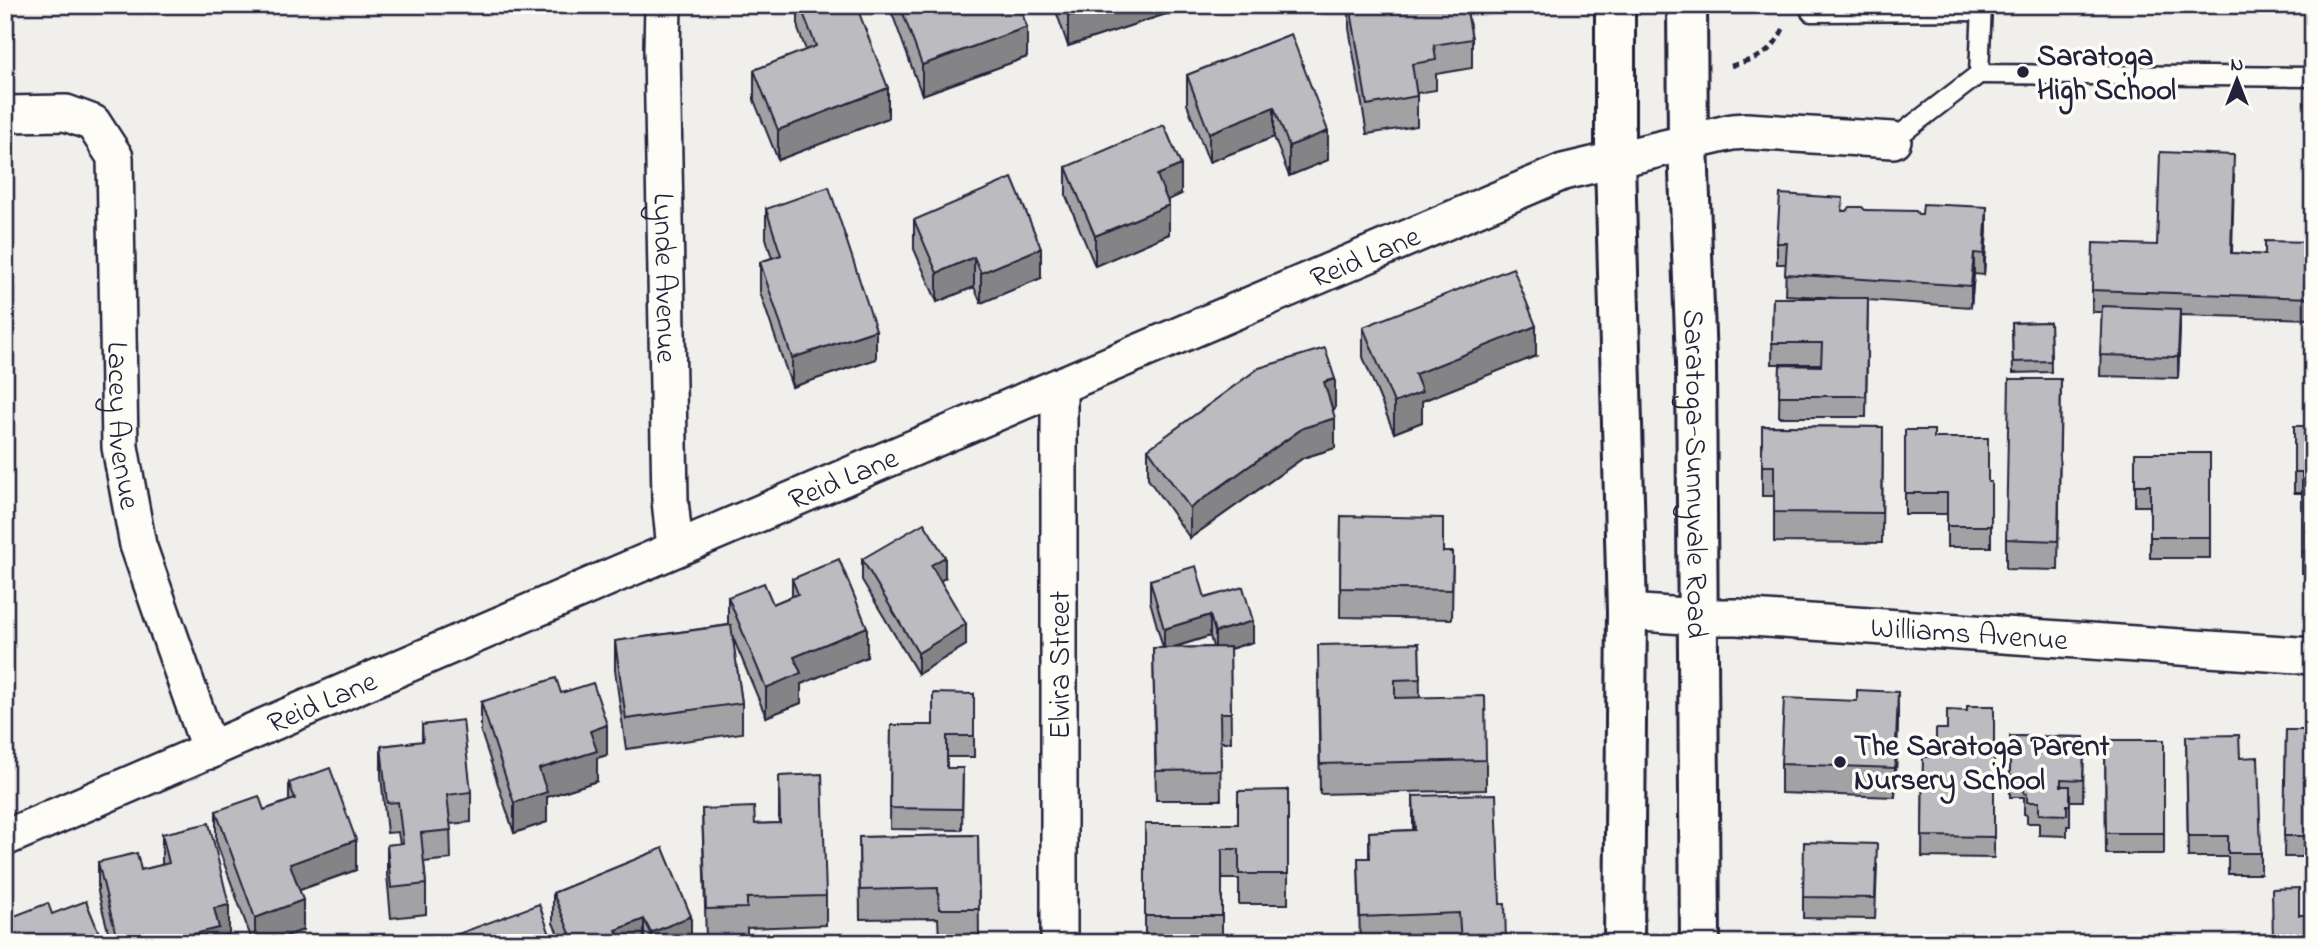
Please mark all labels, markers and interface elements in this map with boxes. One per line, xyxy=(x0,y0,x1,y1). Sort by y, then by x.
place label: Saratoga High School xyxy=(2037,36,2176,115)
north arrow xyxy=(2202,46,2272,116)
text: N xyxy=(2231,52,2244,79)
marker: Saratoga High School xyxy=(2015,64,2031,80)
street label: Lynde Avenue xyxy=(640,193,687,364)
street label: Reid Lane xyxy=(1304,216,1428,302)
street label: Saratoga-Sunnyvale Road xyxy=(1669,309,1717,639)
street label: Lacey Avenue xyxy=(93,341,150,514)
street label: Reid Lane xyxy=(782,438,906,524)
street label: Elvira Street xyxy=(1040,591,1084,739)
street label: Williams Avenue xyxy=(1869,607,2070,664)
street label: Reid Lane xyxy=(261,661,385,747)
place label: The Saratoga Parent Nursery School xyxy=(1854,726,2111,804)
marker: The Saratoga Parent Nursery School xyxy=(1832,754,1848,770)

